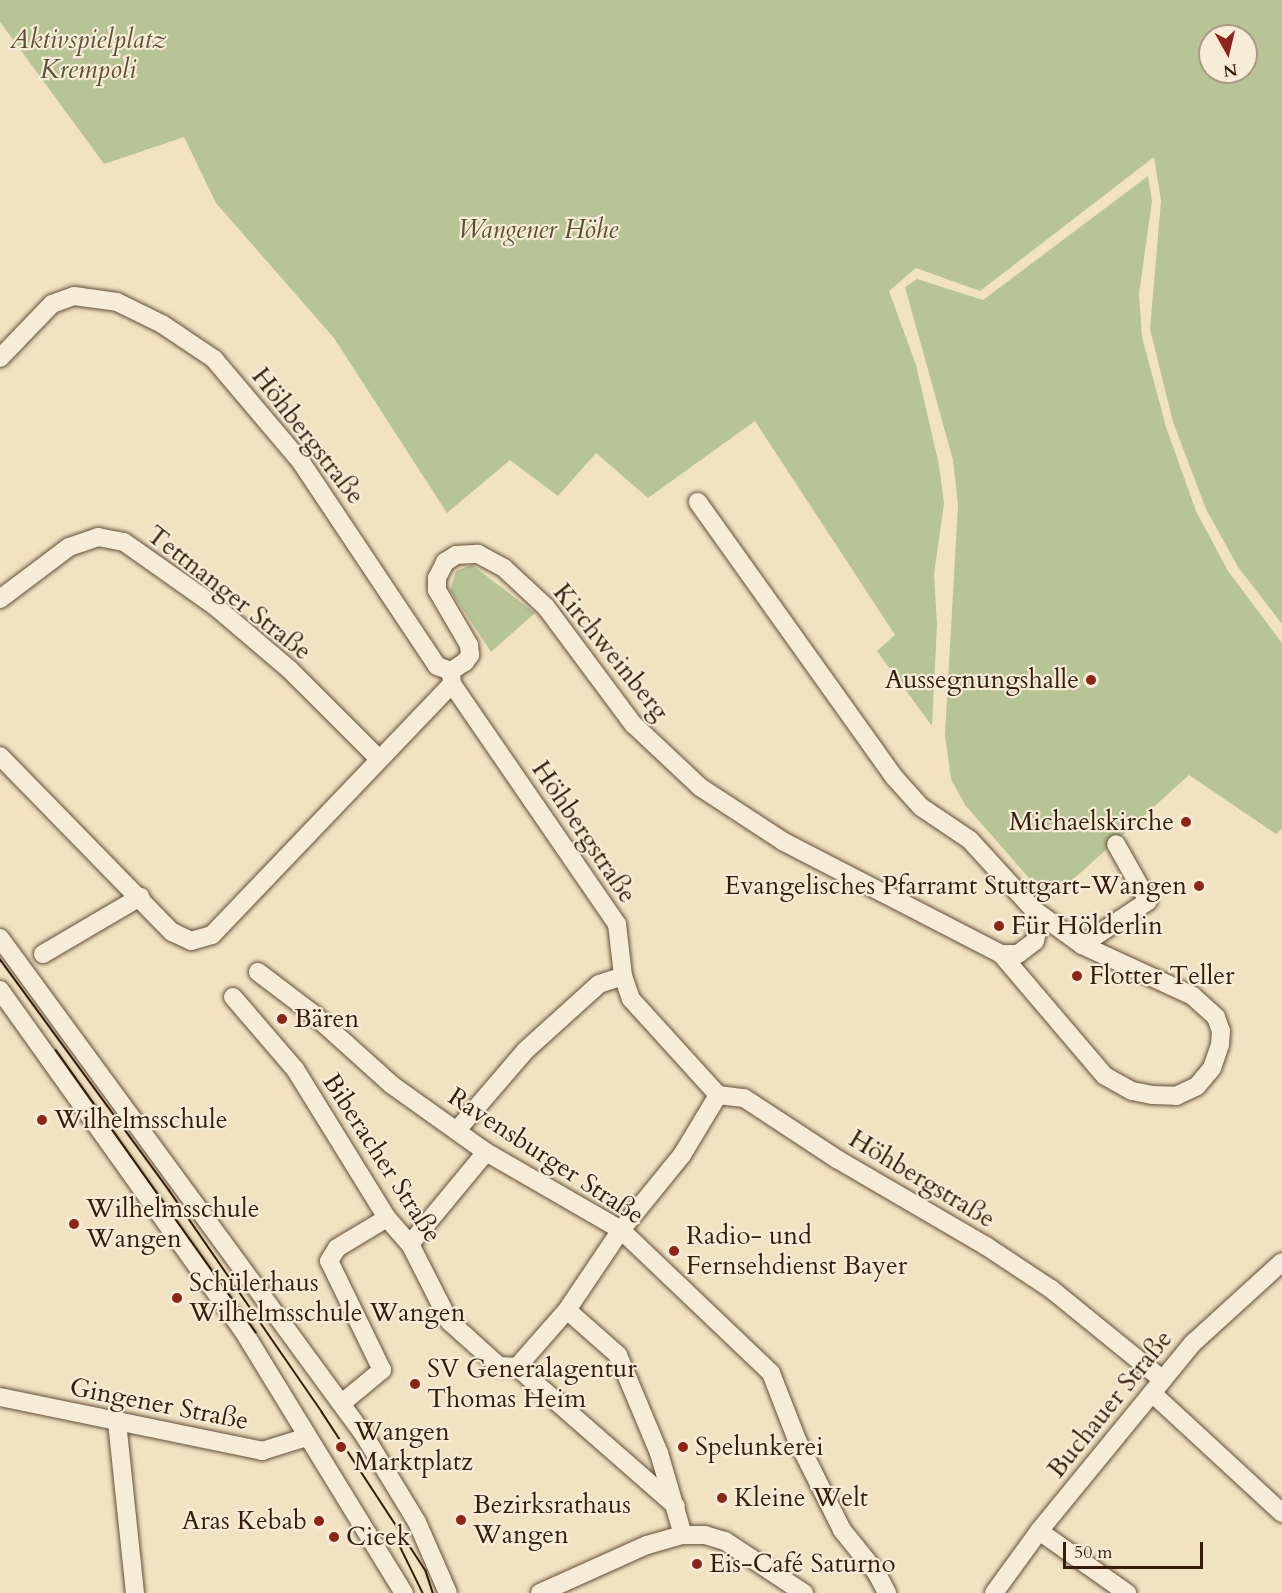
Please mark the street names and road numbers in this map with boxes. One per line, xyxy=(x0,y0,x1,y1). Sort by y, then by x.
street label: Höhbergstraße xyxy=(245,361,371,511)
street label: Tettnanger Straße xyxy=(141,519,317,667)
street label: Kirchweinberg xyxy=(546,577,676,727)
street label: Höhbergstraße xyxy=(525,755,643,909)
street label: Biberacher Straße xyxy=(316,1068,448,1248)
street label: Ravensburger Straße xyxy=(442,1081,650,1231)
street label: Höhbergstraße xyxy=(843,1123,1001,1235)
street label: Buchauer Straße xyxy=(1041,1324,1179,1484)
street label: Gingener Straße xyxy=(67,1371,251,1437)

